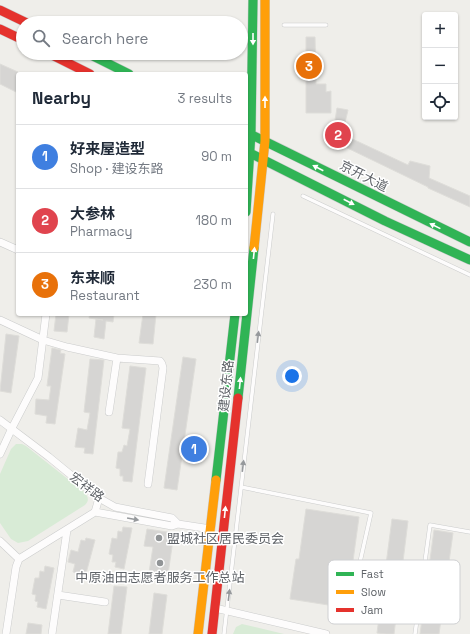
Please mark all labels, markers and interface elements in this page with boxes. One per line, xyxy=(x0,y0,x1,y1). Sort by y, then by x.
map controls xyxy=(422,12,458,120)
button: + xyxy=(422,12,458,48)
search box xyxy=(16,16,248,60)
icon: search xyxy=(30,27,52,49)
text: Search here xyxy=(62,29,148,48)
one-way arrow xyxy=(250,33,256,46)
button: − xyxy=(422,48,458,84)
pin: 3 xyxy=(296,51,322,81)
button: locate xyxy=(422,84,458,120)
text: Nearby xyxy=(32,87,91,109)
text: 3 results xyxy=(178,90,232,107)
one-way arrow xyxy=(262,95,268,108)
pin: 2 xyxy=(325,120,351,150)
text: 好来屋造型 xyxy=(70,139,145,158)
text: 1 xyxy=(42,148,48,165)
text: 90 m xyxy=(201,148,232,165)
street label: 京开大道 xyxy=(337,157,391,195)
text: Shop · 建设东路 xyxy=(70,160,163,177)
one-way arrow xyxy=(313,165,324,171)
one-way arrow xyxy=(343,199,354,206)
text: 大参林 xyxy=(70,204,115,223)
text: 2 xyxy=(41,212,49,229)
text: 180 m xyxy=(196,212,232,229)
text: Pharmacy xyxy=(70,223,132,240)
one-way arrow xyxy=(429,223,440,229)
one-way arrow xyxy=(251,247,257,259)
text: 东来顺 xyxy=(70,268,115,287)
text: 3 xyxy=(41,276,49,293)
text: 230 m xyxy=(194,276,232,293)
text: Restaurant xyxy=(70,287,140,304)
one-way arrow xyxy=(255,331,261,343)
street label: 建设东路 xyxy=(215,359,237,413)
your location xyxy=(282,366,302,386)
one-way arrow xyxy=(236,376,243,389)
pin: 1 xyxy=(181,434,207,464)
one-way arrow xyxy=(240,460,246,472)
street label: 宏祥路 xyxy=(66,468,108,506)
one-way arrow xyxy=(222,506,228,518)
one-way arrow xyxy=(127,516,139,522)
place label: 盟城社区居民委员会 xyxy=(167,530,284,547)
marker: 盟城社区居民委员会 xyxy=(154,533,164,543)
marker: 中原油田志愿者服务工作总站 xyxy=(155,558,165,568)
legend xyxy=(328,560,460,624)
text: Fast xyxy=(361,567,384,581)
place label: 中原油田志愿者服务工作总站 xyxy=(75,569,245,586)
text: Slow xyxy=(361,585,386,599)
one-way arrow xyxy=(225,589,232,601)
text: Jam xyxy=(361,603,383,617)

